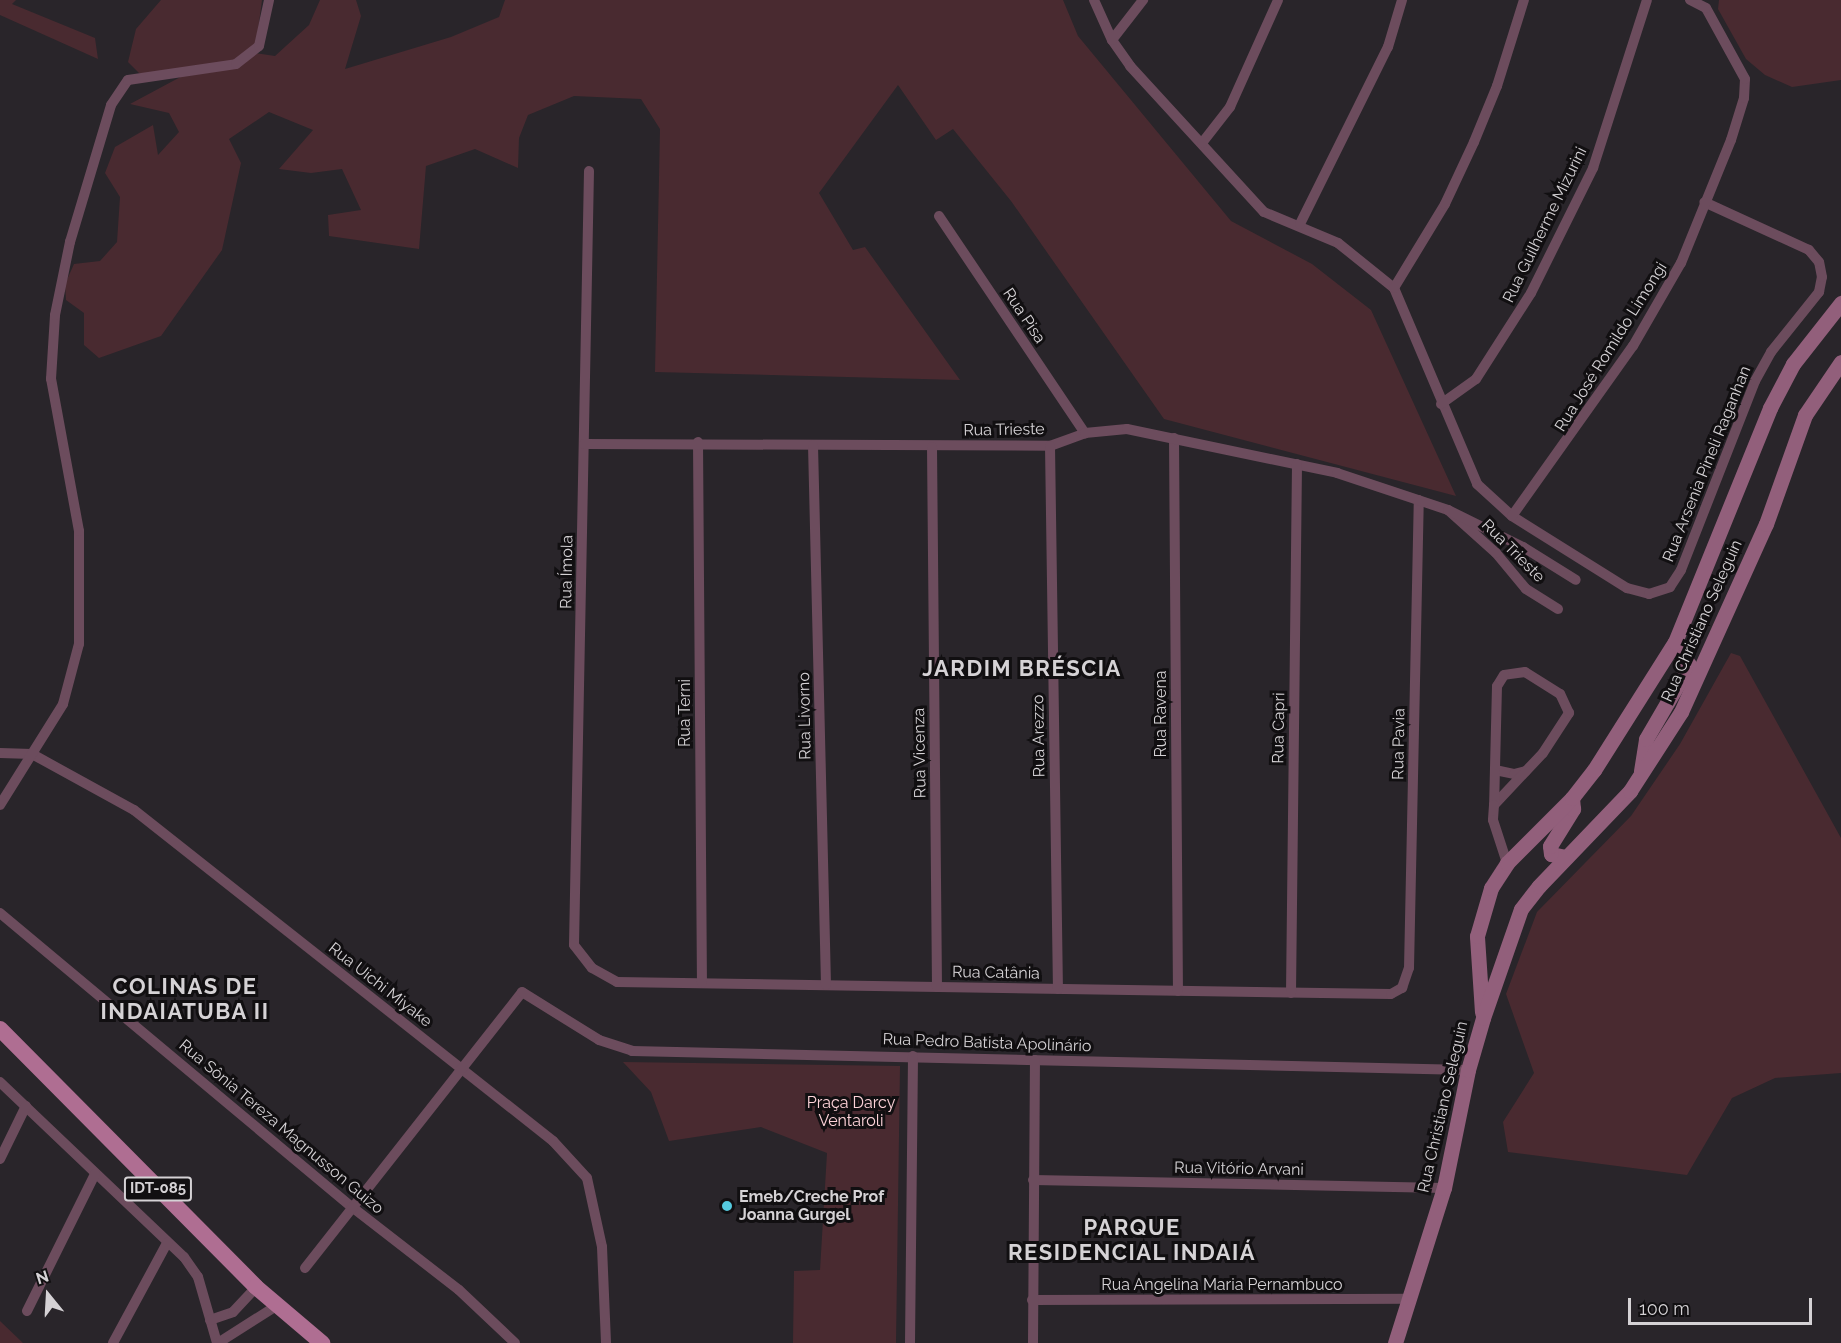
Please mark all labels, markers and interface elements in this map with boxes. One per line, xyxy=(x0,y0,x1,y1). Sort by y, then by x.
street label: Rua Guilherme Mizurini xyxy=(1499,144,1591,306)
street label: Rua José Romildo Limongi xyxy=(1551,259,1671,435)
street label: Rua Pisa xyxy=(999,285,1049,347)
street label: Rua Arsenia Pineli Raganhan xyxy=(1659,363,1755,565)
street label: Rua Trieste xyxy=(963,420,1045,440)
street label: Rua Trieste xyxy=(1477,515,1549,587)
street label: Rua Ímola xyxy=(557,535,577,609)
street label: Rua Christiano Seleguin xyxy=(1658,537,1746,705)
district label: JARDIM BRÉSCIA xyxy=(922,656,1122,682)
street label: Rua Ravena xyxy=(1151,670,1171,758)
street label: Rua Livorno xyxy=(795,672,815,760)
street label: Rua Terni xyxy=(675,679,695,747)
street label: Rua Capri xyxy=(1269,692,1289,764)
street label: Rua Arezzo xyxy=(1029,694,1049,778)
street label: Rua Vicenza xyxy=(910,707,930,799)
street label: Rua Pavia xyxy=(1389,708,1409,780)
street label: Rua Uichi Miyake xyxy=(324,939,436,1031)
street label: Rua Catânia xyxy=(952,963,1040,983)
district label: COLINAS DE INDAIATUBA II xyxy=(100,973,270,1024)
street label: Rua Christiano Seleguin xyxy=(1414,1019,1472,1195)
street label: Rua Pedro Batista Apolinário xyxy=(882,1030,1092,1056)
street label: Rua Sônia Tereza Magnusson Guizo xyxy=(175,1036,387,1218)
park label: Praça Darcy Ventaroli xyxy=(807,1093,895,1131)
street label: Rua Vitório Arvani xyxy=(1173,1158,1305,1180)
road number: IDT-085 xyxy=(124,1177,192,1201)
place label: Emeb/Creche Prof Joanna Gurgel xyxy=(739,1187,884,1225)
marker: Emeb/Creche Prof Joanna Gurgel xyxy=(720,1199,734,1213)
district label: PARQUE RESIDENCIAL INDAIÁ xyxy=(1008,1214,1256,1266)
north arrow xyxy=(18,1265,78,1325)
text: N xyxy=(34,1266,51,1288)
street label: Rua Angelina Maria Pernambuco xyxy=(1101,1275,1343,1295)
scale bar xyxy=(1631,1286,1816,1324)
text: 100 m xyxy=(1639,1298,1690,1319)

